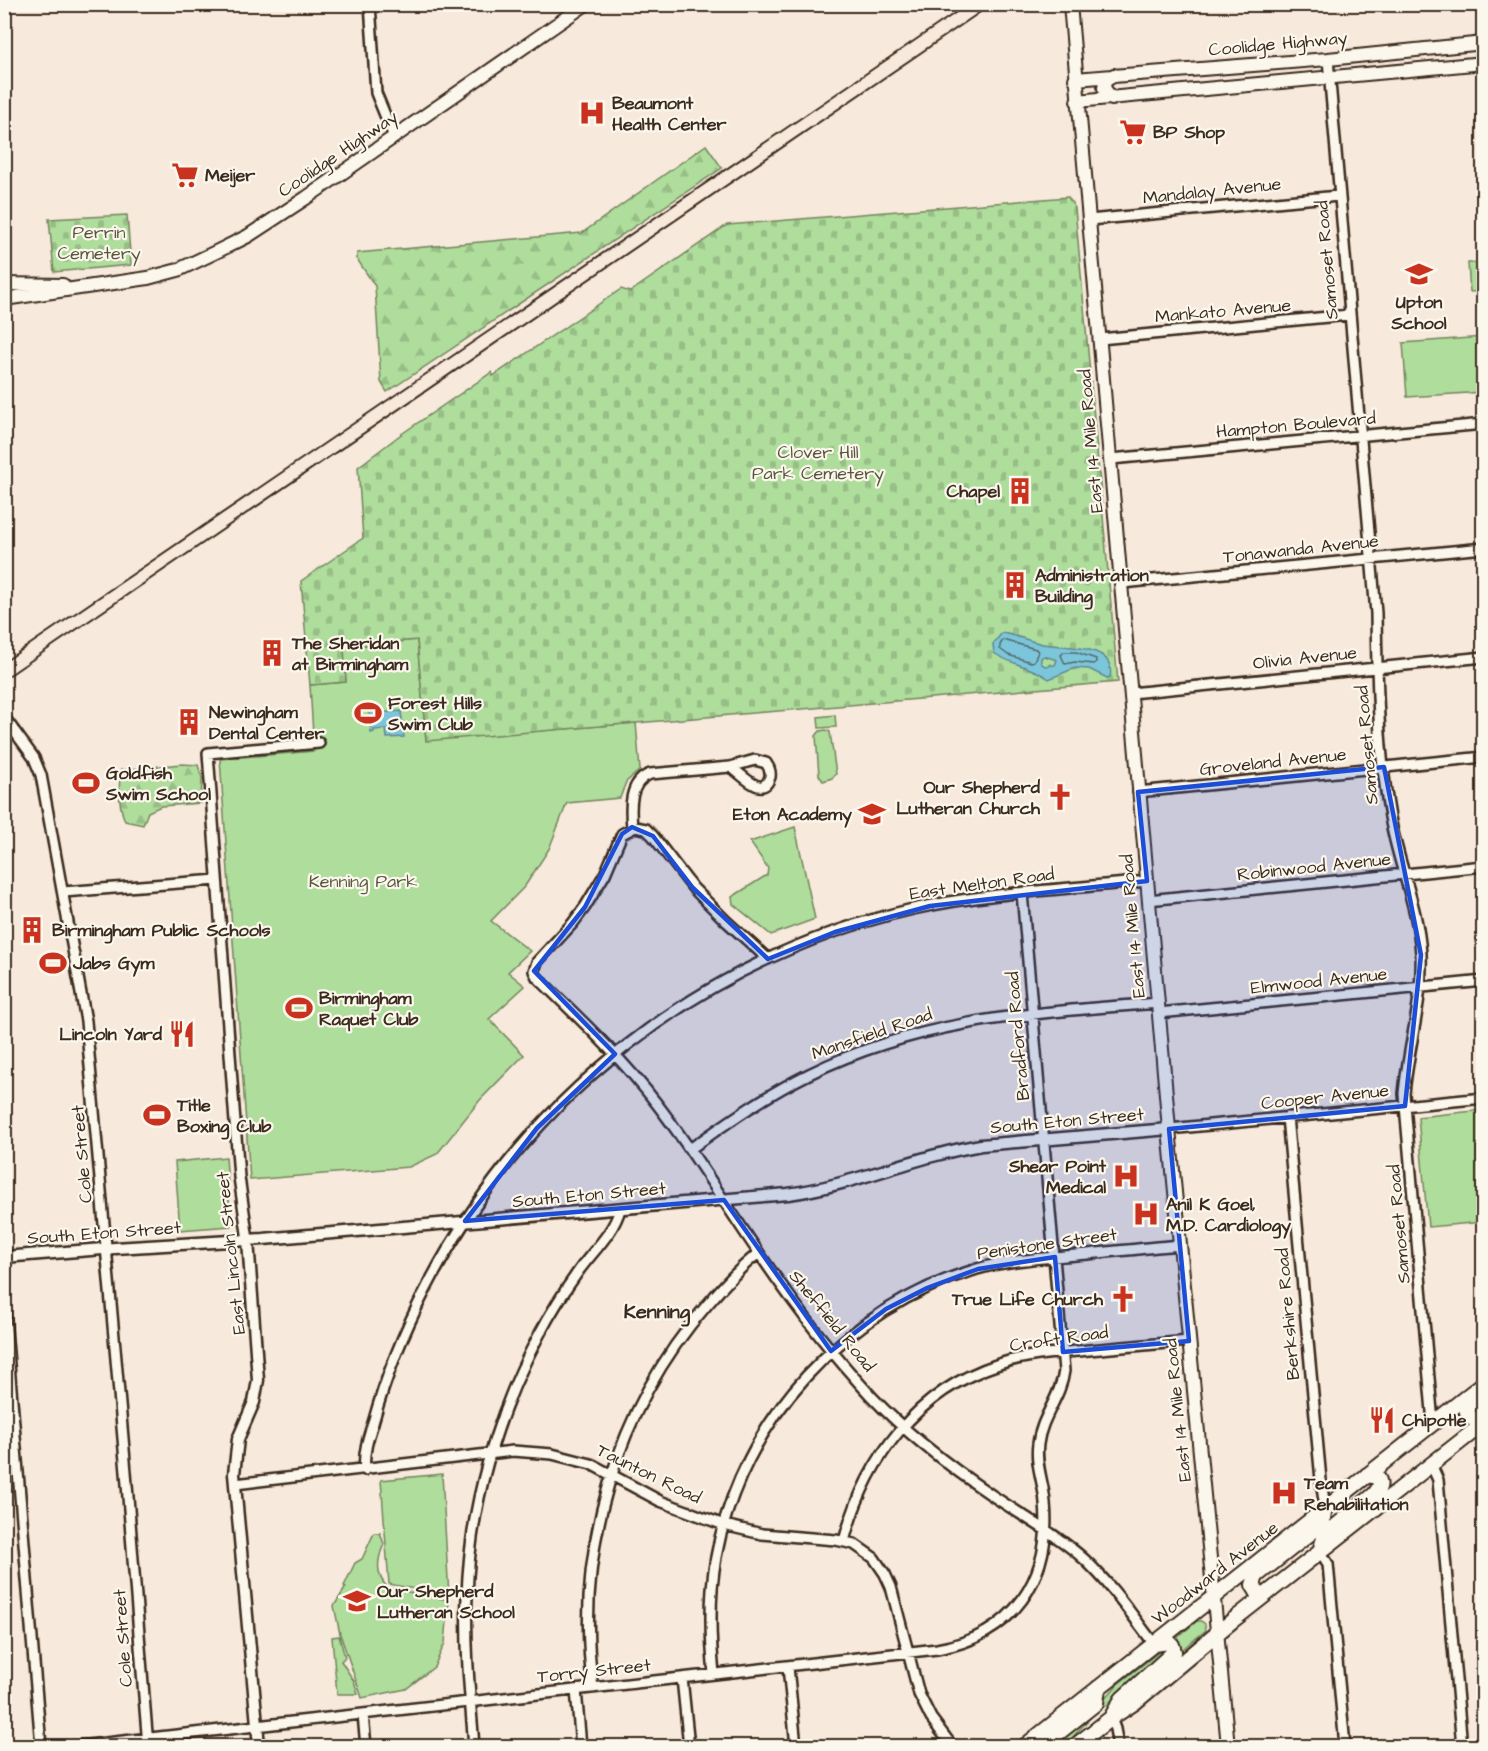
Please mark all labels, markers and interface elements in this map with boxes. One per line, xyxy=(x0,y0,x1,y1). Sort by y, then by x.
street label: Coolidge Highway xyxy=(1207,25,1349,64)
place label: Beaumont Health Center xyxy=(612,91,727,137)
hospital icon: Beaumont Health Center xyxy=(577,98,607,128)
street label: Coolidge Highway xyxy=(273,105,403,204)
supermarket icon: BP Shop xyxy=(1118,117,1148,147)
place label: BP Shop xyxy=(1153,120,1225,145)
supermarket icon: Meijer xyxy=(170,160,200,190)
place label: Meijer xyxy=(205,163,255,188)
street label: Mandalay Avenue xyxy=(1142,171,1283,212)
street label: Samoset Road xyxy=(1309,199,1345,321)
park label: Perrin Cemetery xyxy=(57,220,141,267)
school or university icon: Upton School xyxy=(1404,259,1434,289)
place label: Upton School xyxy=(1391,290,1447,336)
street label: Mankato Avenue xyxy=(1154,293,1292,329)
street label: East 14 Mile Road xyxy=(1072,368,1110,514)
street label: Hampton Boulevard xyxy=(1215,406,1377,444)
park label: Clover Hill Park Cemetery xyxy=(752,440,884,487)
building icon: Chapel xyxy=(1005,476,1035,506)
place label: Chapel xyxy=(947,479,1000,504)
street label: Tonawanda Avenue xyxy=(1222,528,1380,570)
place label: Administration Building xyxy=(1035,563,1149,610)
building icon: Administration Building xyxy=(1000,570,1030,600)
place label: The Sheridan at Birmingham xyxy=(291,631,409,678)
building icon: The Sheridan at Birmingham xyxy=(257,638,287,668)
street label: Olivia Avenue xyxy=(1252,640,1359,676)
street label: Samoset Road xyxy=(1349,684,1385,806)
place label: Forest Hills Swim Club xyxy=(387,691,482,737)
sports icon: Forest Hills Swim Club xyxy=(353,698,383,728)
place label: Newingham Dental Center xyxy=(209,700,324,746)
building icon: Newingham Dental Center xyxy=(174,707,204,737)
street label: Groveland Avenue xyxy=(1198,742,1348,782)
place label: Goldfish Swim School xyxy=(105,761,211,807)
sports icon: Goldfish Swim School xyxy=(71,768,101,798)
place label: Our Shepherd Lutheran Church xyxy=(896,775,1041,821)
church icon: Our Shepherd Lutheran Church xyxy=(1045,782,1075,812)
school or university icon: Eton Academy xyxy=(857,799,887,829)
place label: Eton Academy xyxy=(733,802,852,828)
street label: Robinwood Avenue xyxy=(1236,846,1392,888)
street label: East 14 Mile Road xyxy=(1114,853,1152,999)
street label: East Melton Road xyxy=(908,861,1056,907)
park label: Kenning Park xyxy=(309,869,417,895)
building icon: Birmingham Public Schools xyxy=(17,915,47,945)
place label: Birmingham Public Schools xyxy=(52,918,271,944)
sports icon: Jabs Gym xyxy=(38,948,68,978)
place label: Jabs Gym xyxy=(72,951,155,977)
street label: Elmwood Avenue xyxy=(1249,961,1389,1001)
street label: Bradford Road xyxy=(1000,970,1036,1102)
place label: Birmingham Raquet Club xyxy=(319,986,419,1032)
sports icon: Birmingham Raquet Club xyxy=(284,993,314,1023)
street label: Mansfield Road xyxy=(808,1002,936,1066)
restaurant icon: Lincoln Yard xyxy=(167,1019,197,1049)
place label: Lincoln Yard xyxy=(59,1022,163,1047)
street label: Cooper Avenue xyxy=(1260,1078,1390,1116)
place label: Title Boxing Club xyxy=(176,1093,272,1140)
sports icon: Title Boxing Club xyxy=(142,1100,172,1130)
street label: South Eton Street xyxy=(989,1102,1146,1140)
street label: Cole Street xyxy=(65,1103,99,1204)
place label: Shear Point Medical xyxy=(1008,1154,1107,1200)
hospital icon: Shear Point Medical xyxy=(1111,1161,1141,1191)
street label: Samoset Road xyxy=(1381,1163,1417,1285)
street label: East Lincoln Street xyxy=(210,1170,252,1336)
street label: South Eton Street xyxy=(511,1176,668,1214)
place label: Anil K Goel, M.D. Cardiology xyxy=(1166,1192,1291,1239)
hospital icon: Anil K Goel, M.D. Cardiology xyxy=(1131,1199,1161,1229)
street label: South Eton Street xyxy=(26,1215,182,1251)
street label: Penistone Street xyxy=(976,1222,1119,1266)
street label: Berkshire Road xyxy=(1270,1247,1306,1381)
street label: Sheffield Road xyxy=(783,1265,881,1377)
church icon: True Life Church xyxy=(1108,1284,1138,1314)
place label: True Life Church xyxy=(951,1287,1104,1312)
district label: Kenning xyxy=(624,1298,691,1327)
street label: Croft Road xyxy=(1008,1320,1110,1358)
street label: East 14 Mile Road xyxy=(1158,1337,1198,1483)
restaurant icon: Chipotle xyxy=(1367,1405,1397,1435)
place label: Chipotle xyxy=(1402,1408,1467,1433)
street label: Taunton Road xyxy=(593,1438,705,1510)
place label: Team Rehabilitation xyxy=(1303,1471,1409,1517)
hospital icon: Team Rehabilitation xyxy=(1269,1478,1299,1508)
street label: Woodward Avenue xyxy=(1146,1515,1284,1631)
place label: Our Shepherd Lutheran School xyxy=(377,1579,515,1625)
school or university icon: Our Shepherd Lutheran School xyxy=(342,1586,372,1616)
street label: Cole Street xyxy=(107,1587,139,1688)
street label: Torry Street xyxy=(536,1653,653,1690)

